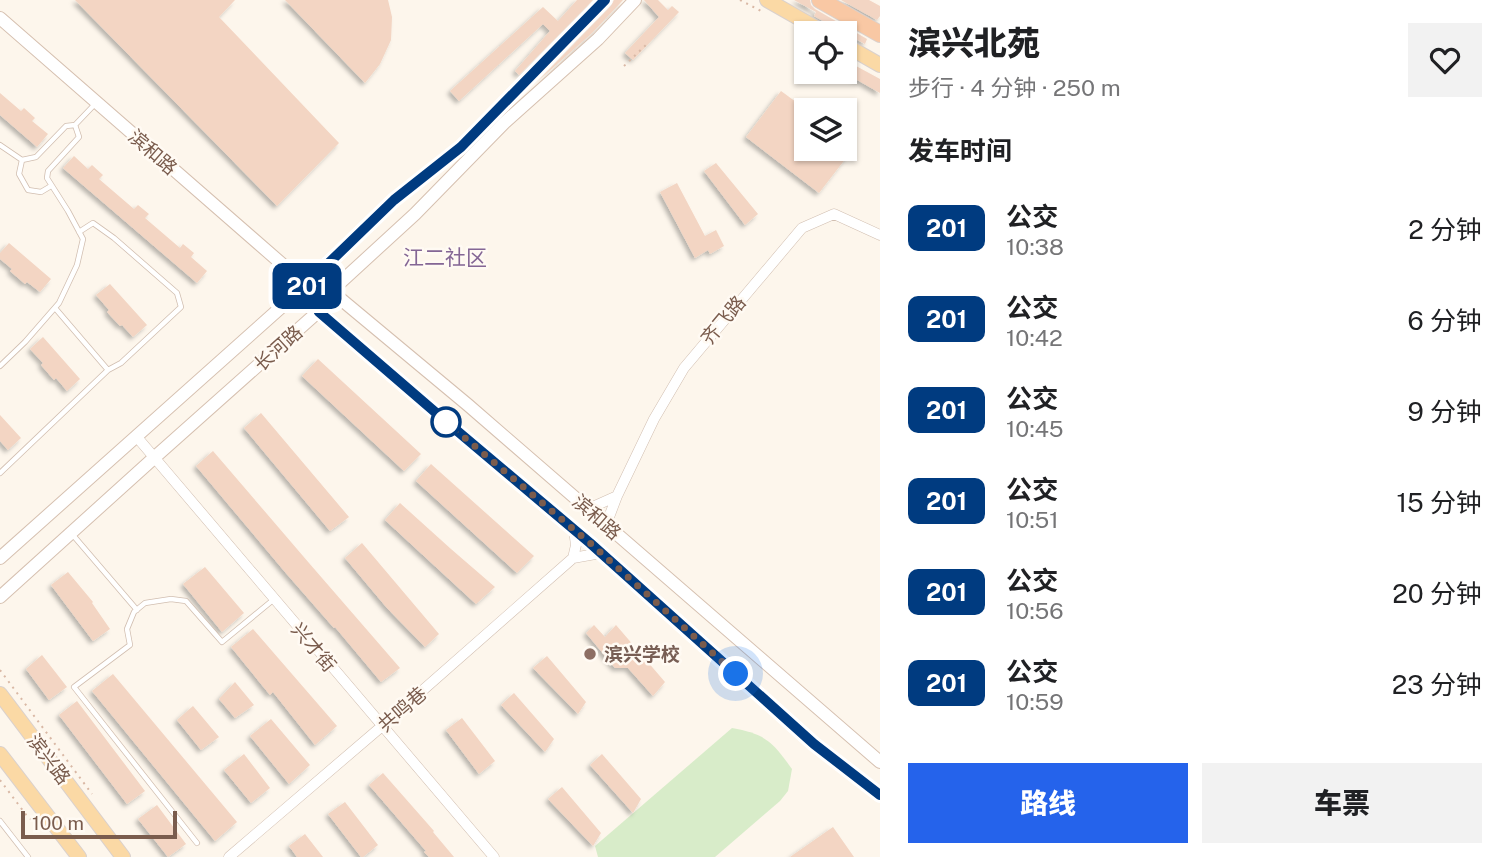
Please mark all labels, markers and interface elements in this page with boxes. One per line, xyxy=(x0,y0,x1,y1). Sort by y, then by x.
map controls xyxy=(794,21,857,161)
button: locate xyxy=(794,21,857,84)
button: heart xyxy=(1408,23,1482,97)
text: 滨兴北苑 xyxy=(908,24,1040,62)
text: 步行 · 4 分钟 · 250 m xyxy=(908,74,1121,101)
button: layers xyxy=(794,98,857,161)
street label: 滨和路 xyxy=(124,125,182,179)
text: 发车时间 xyxy=(908,135,1012,166)
text: 公交 xyxy=(1006,201,1058,232)
text: 201 xyxy=(926,214,967,242)
text: 2 分钟 xyxy=(1408,214,1482,245)
text: 10:38 xyxy=(1006,233,1064,260)
district label: 江二社区 xyxy=(403,245,487,270)
line badge: 201 xyxy=(267,263,347,309)
text: 201 xyxy=(287,272,327,300)
street label: 齐飞路 xyxy=(696,291,750,349)
text: 公交 xyxy=(1006,292,1058,323)
text: 201 xyxy=(926,305,967,333)
text: 6 分钟 xyxy=(1407,305,1482,336)
street label: 长河路 xyxy=(249,321,307,375)
text: 10:42 xyxy=(1006,324,1063,351)
text: 公交 xyxy=(1006,383,1058,414)
text: 201 xyxy=(926,396,967,424)
text: 9 分钟 xyxy=(1407,396,1482,427)
unlabelled marker xyxy=(431,407,461,437)
text: 10:45 xyxy=(1006,415,1063,442)
text: 公交 xyxy=(1006,474,1058,505)
text: 201 xyxy=(926,487,967,515)
text: 15 分钟 xyxy=(1396,487,1482,518)
street label: 滨和路 xyxy=(568,490,626,544)
text: 10:51 xyxy=(1006,506,1059,533)
text: 公交 xyxy=(1006,565,1058,596)
text: 201 xyxy=(926,578,967,606)
text: 20 分钟 xyxy=(1392,578,1482,609)
text: 10:56 xyxy=(1006,597,1064,624)
street label: 兴才街 xyxy=(287,618,341,676)
place label: 滨兴学校 xyxy=(604,643,680,665)
marker: 滨兴学校 xyxy=(582,646,598,662)
your location xyxy=(718,656,753,691)
text: 公交 xyxy=(1006,656,1058,687)
text: 201 xyxy=(926,669,967,697)
text: 23 分钟 xyxy=(1392,669,1482,700)
street label: 共鸣巷 xyxy=(373,682,431,736)
text: 10:59 xyxy=(1006,688,1064,715)
street label: 滨兴路 xyxy=(23,730,75,788)
button: 路线 xyxy=(908,763,1188,843)
button: 车票 xyxy=(1202,763,1482,843)
scale bar xyxy=(21,808,177,840)
text: 100 m xyxy=(32,812,84,834)

